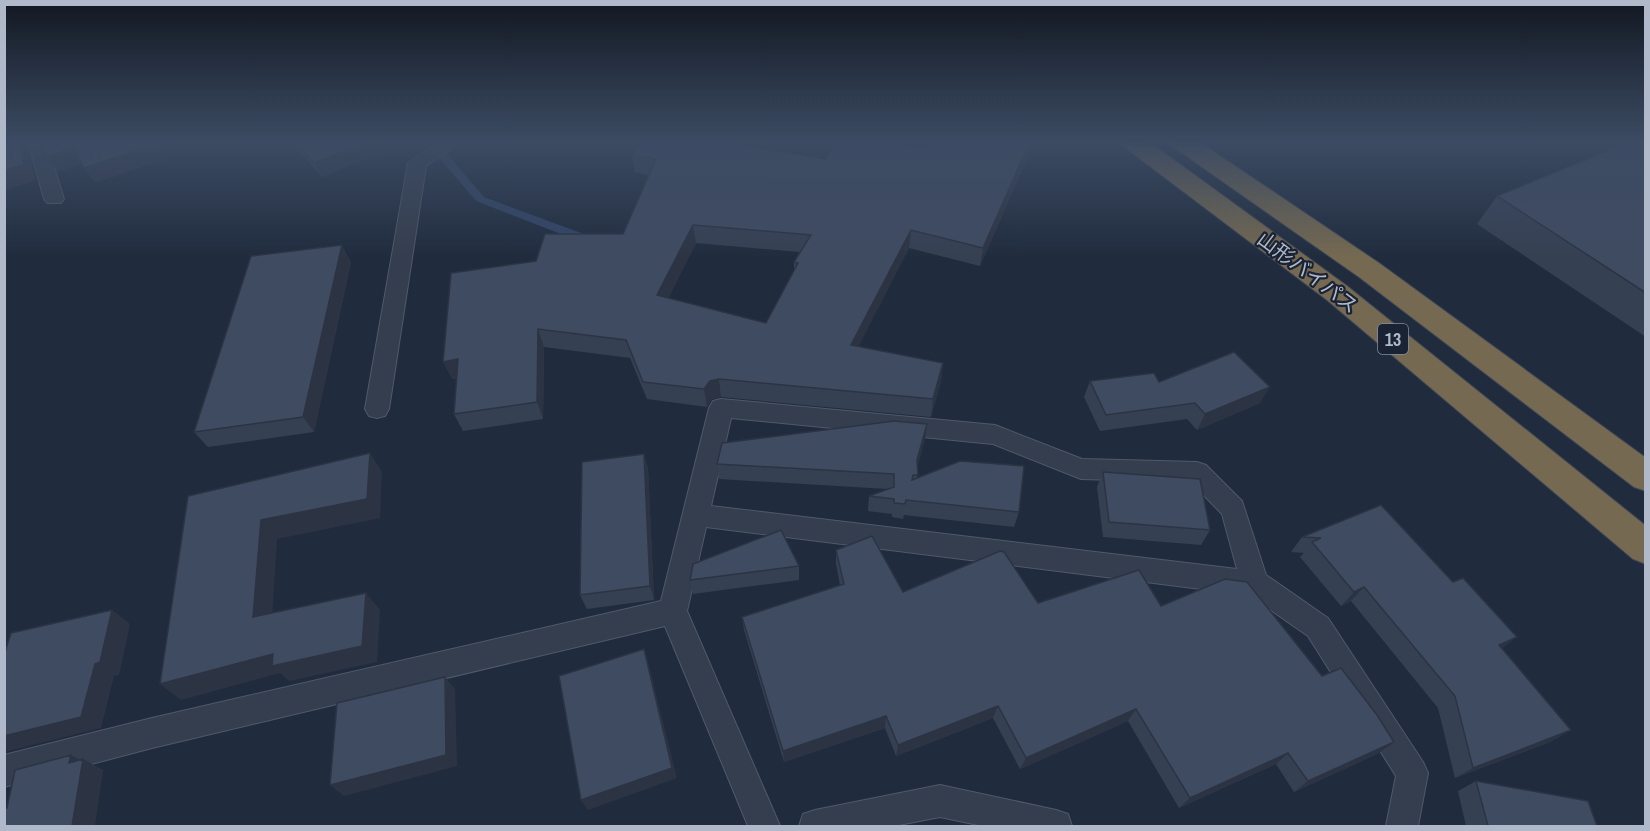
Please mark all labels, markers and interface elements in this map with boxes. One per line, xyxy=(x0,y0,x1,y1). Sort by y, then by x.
street label: 山形バイパス xyxy=(1252,225,1364,319)
road number: 13 xyxy=(1378,324,1408,354)

